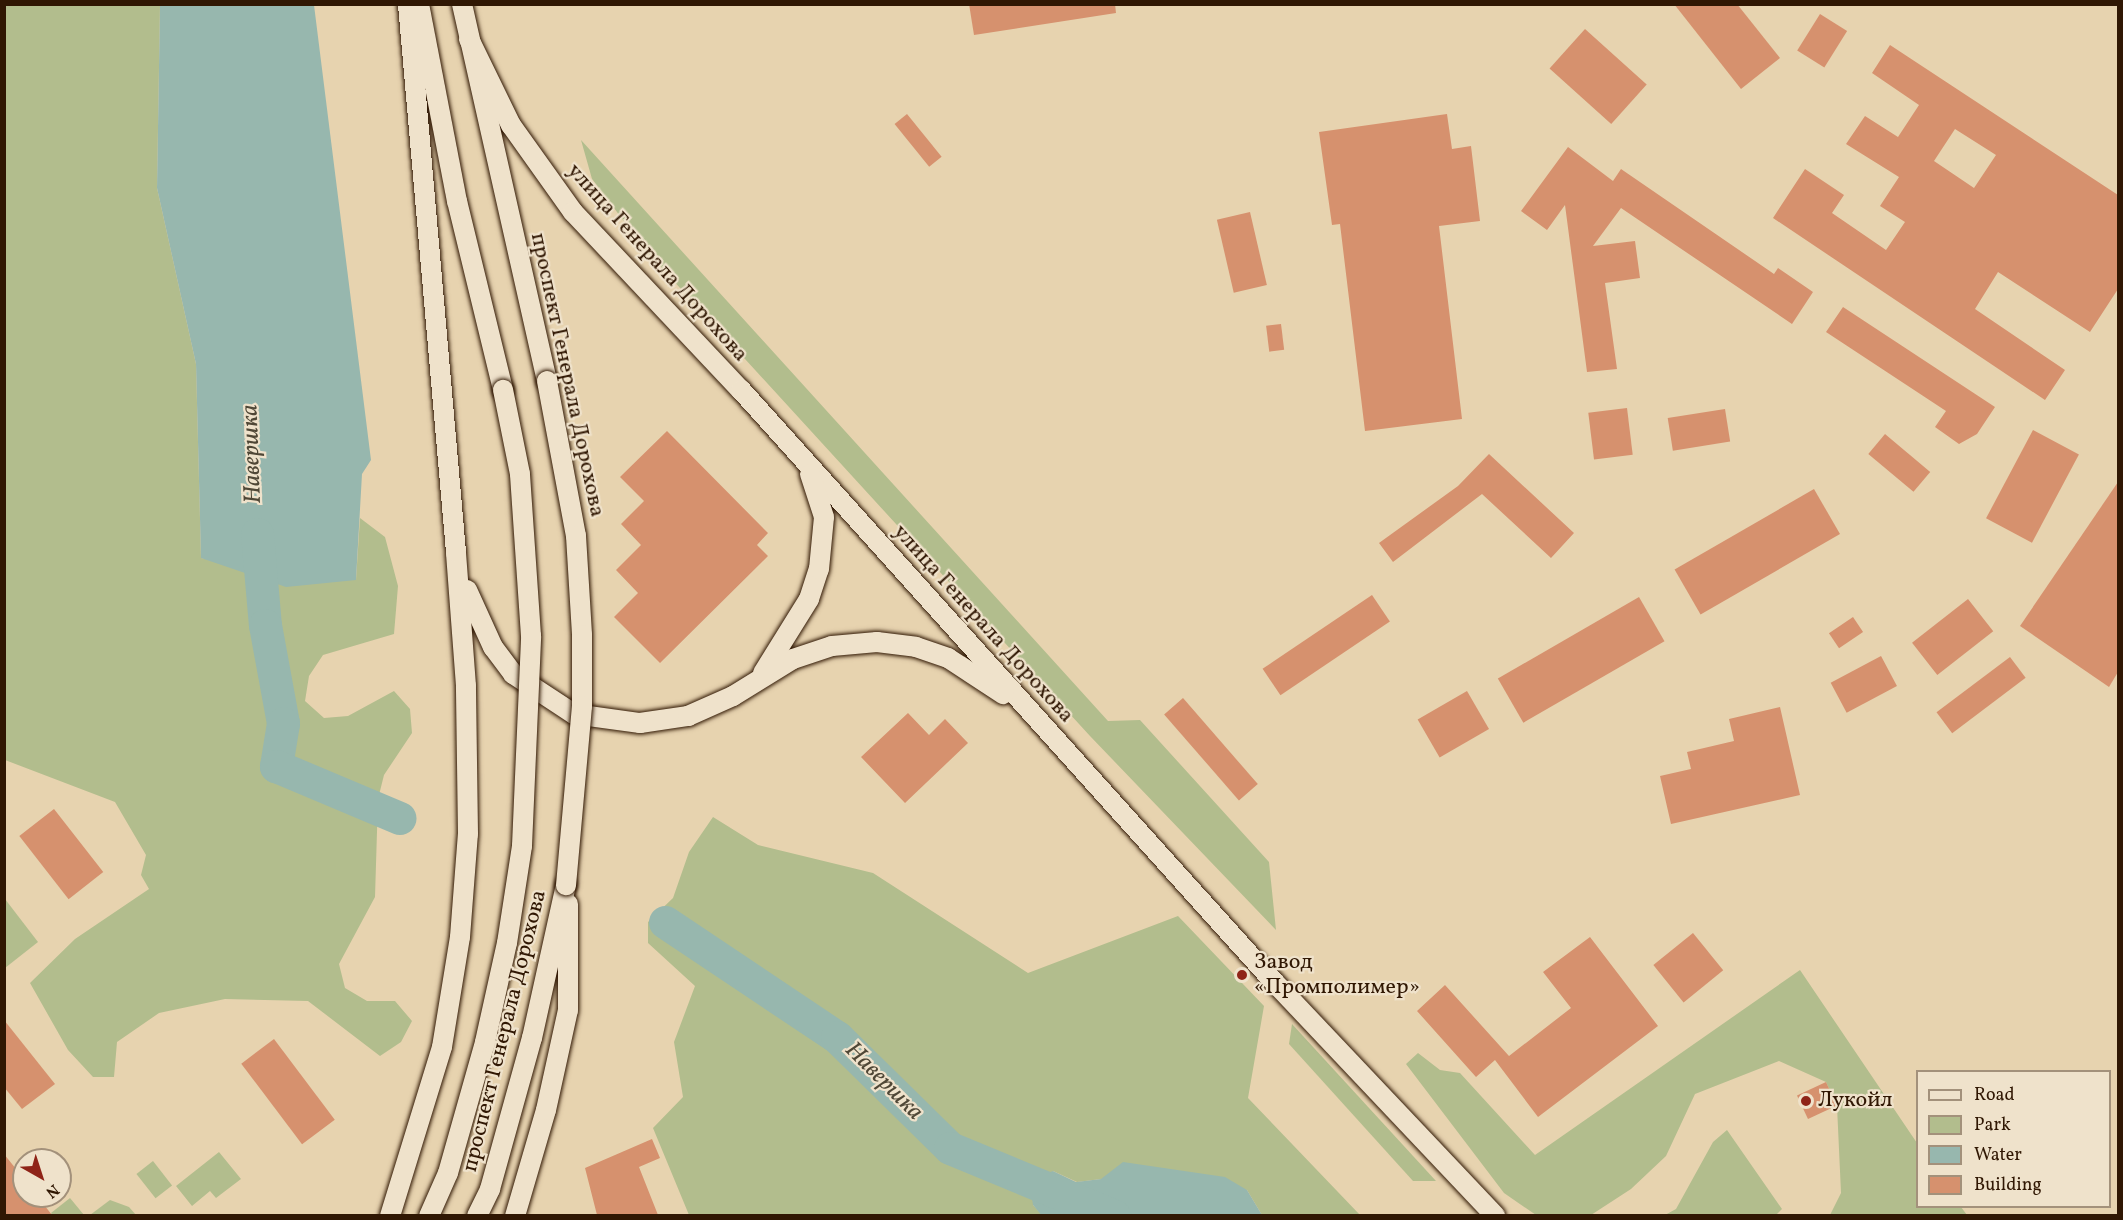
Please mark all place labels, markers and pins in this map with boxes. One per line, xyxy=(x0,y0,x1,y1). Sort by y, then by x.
place label: Завод «Промполимер» xyxy=(1254,949,1420,1000)
marker: Завод «Промполимер» xyxy=(1235,968,1249,982)
place label: Лукойл xyxy=(1818,1088,1893,1114)
marker: Лукойл xyxy=(1799,1094,1813,1108)

